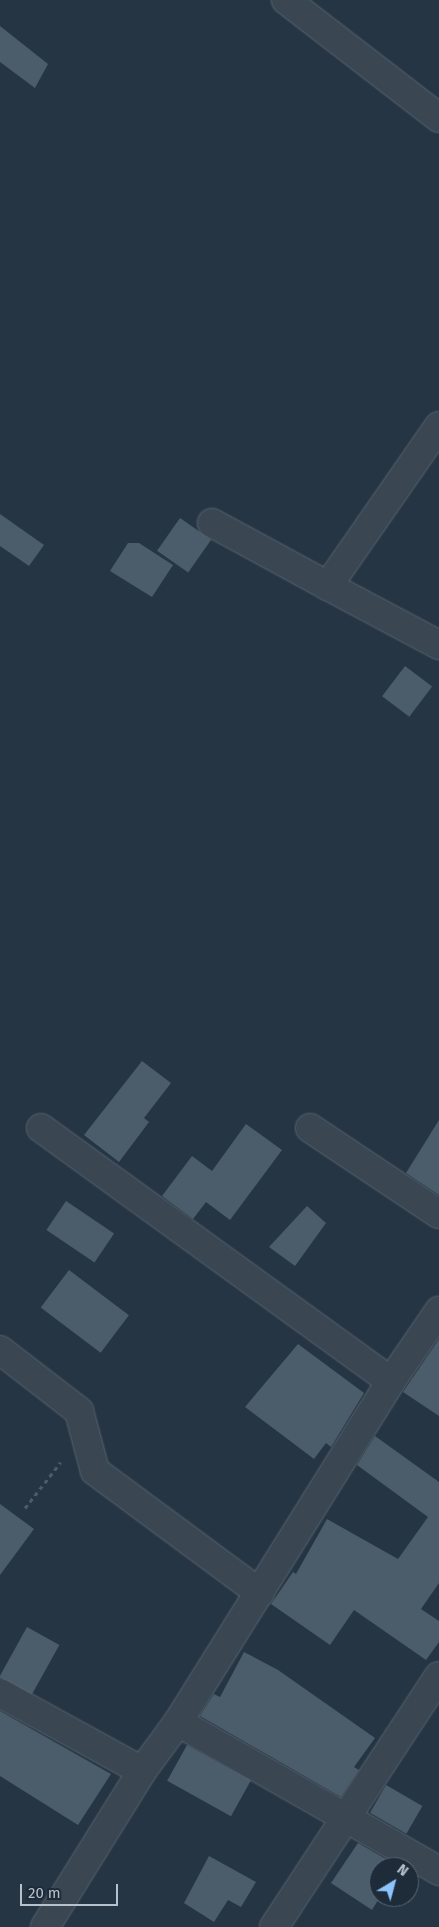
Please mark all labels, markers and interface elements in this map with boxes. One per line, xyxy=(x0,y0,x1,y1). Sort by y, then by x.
north arrow xyxy=(369,1857,419,1907)
text: N xyxy=(394,1861,412,1880)
scale bar xyxy=(22,1874,120,1906)
text: 20 m xyxy=(28,1884,61,1902)

